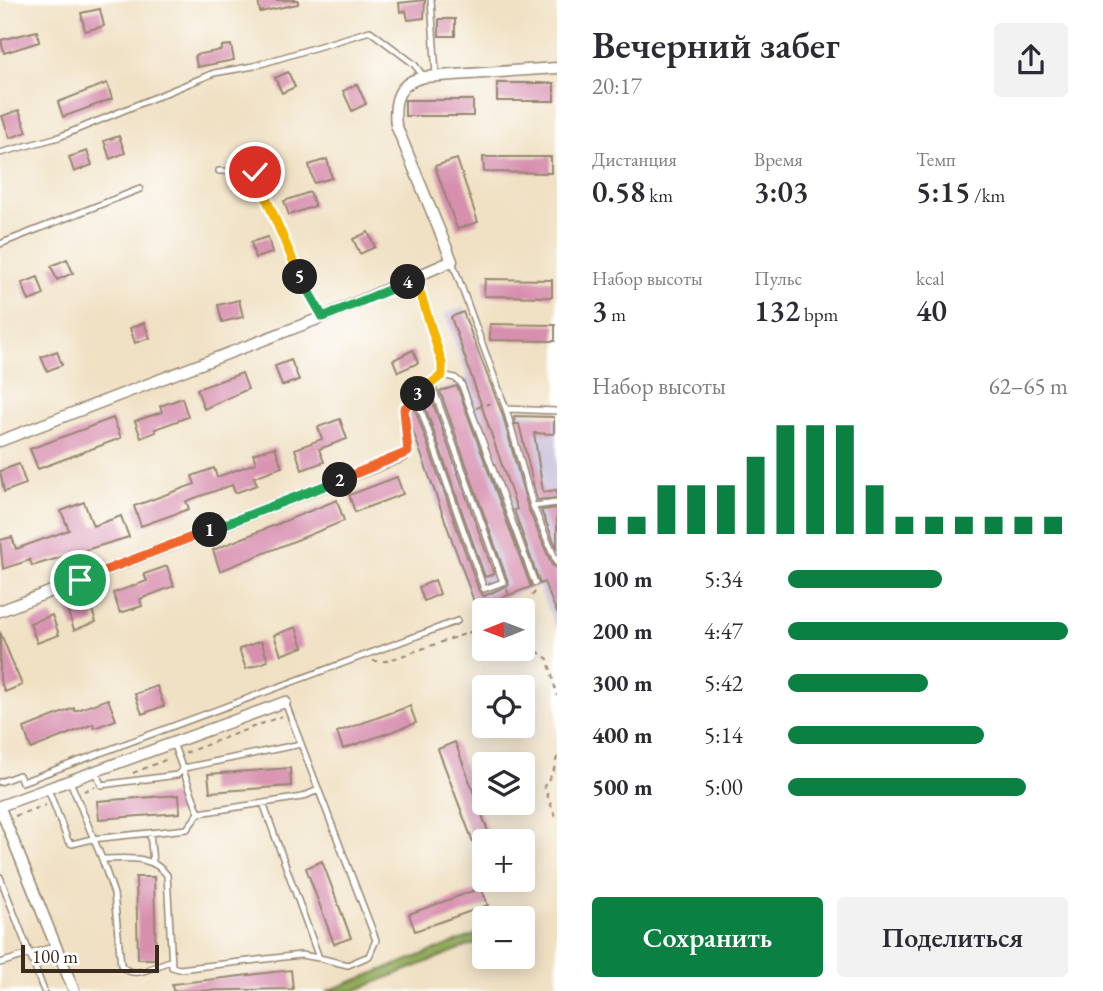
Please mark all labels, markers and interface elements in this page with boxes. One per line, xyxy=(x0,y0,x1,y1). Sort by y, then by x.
text: Вечерний забег xyxy=(592,20,840,69)
button: share xyxy=(994,23,1068,97)
text: 20:17 xyxy=(592,71,642,101)
pin xyxy=(225,142,285,202)
text: Дистанция xyxy=(592,147,677,172)
text: Время xyxy=(754,147,803,172)
text: Темп xyxy=(916,147,956,172)
icon: check xyxy=(236,153,274,191)
text: 0.58 xyxy=(592,172,645,211)
text: 3:03 xyxy=(754,172,808,211)
text: 5:15 xyxy=(916,172,970,211)
text: km xyxy=(645,183,673,208)
text: /km xyxy=(970,183,1005,208)
pin: 5 xyxy=(282,260,318,294)
text: 5 xyxy=(294,264,305,289)
pin: 4 xyxy=(390,264,426,300)
text: Набор высоты xyxy=(592,266,703,291)
text: Пульс xyxy=(754,266,802,291)
text: kcal xyxy=(916,266,945,291)
text: 4 xyxy=(402,269,413,294)
text: 3 xyxy=(592,291,607,330)
text: 132 xyxy=(754,291,800,330)
text: 40 xyxy=(916,291,947,330)
text: m xyxy=(607,302,626,327)
text: bpm xyxy=(800,302,838,327)
text: Набор высоты xyxy=(592,371,726,401)
text: 62–65 m xyxy=(989,371,1068,401)
pin: 3 xyxy=(400,376,436,412)
text: 3 xyxy=(412,381,423,406)
pin: 2 xyxy=(322,462,358,498)
text: 2 xyxy=(334,467,345,492)
pin: 1 xyxy=(192,512,228,548)
text: 1 xyxy=(204,517,215,542)
pin xyxy=(50,550,110,610)
icon: arrive xyxy=(61,561,99,599)
text: 100 m xyxy=(592,564,653,594)
text: 5:34 xyxy=(704,564,743,594)
north arrow xyxy=(472,598,536,662)
map controls xyxy=(472,598,535,969)
text: 200 m xyxy=(592,616,653,646)
text: 4:47 xyxy=(704,616,743,646)
text: 300 m xyxy=(592,668,653,698)
text: 5:42 xyxy=(704,668,743,698)
button: locate xyxy=(472,675,535,738)
text: 400 m xyxy=(592,720,653,750)
text: 5:14 xyxy=(704,720,743,750)
button: layers xyxy=(472,752,535,815)
text: 500 m xyxy=(592,772,653,802)
text: 5:00 xyxy=(704,772,743,802)
button: + xyxy=(472,829,535,892)
button: Сохранить xyxy=(592,897,823,977)
button: Поделиться xyxy=(837,897,1068,977)
button: − xyxy=(472,906,535,969)
scale bar xyxy=(21,942,159,974)
text: 100 m xyxy=(32,944,78,969)

